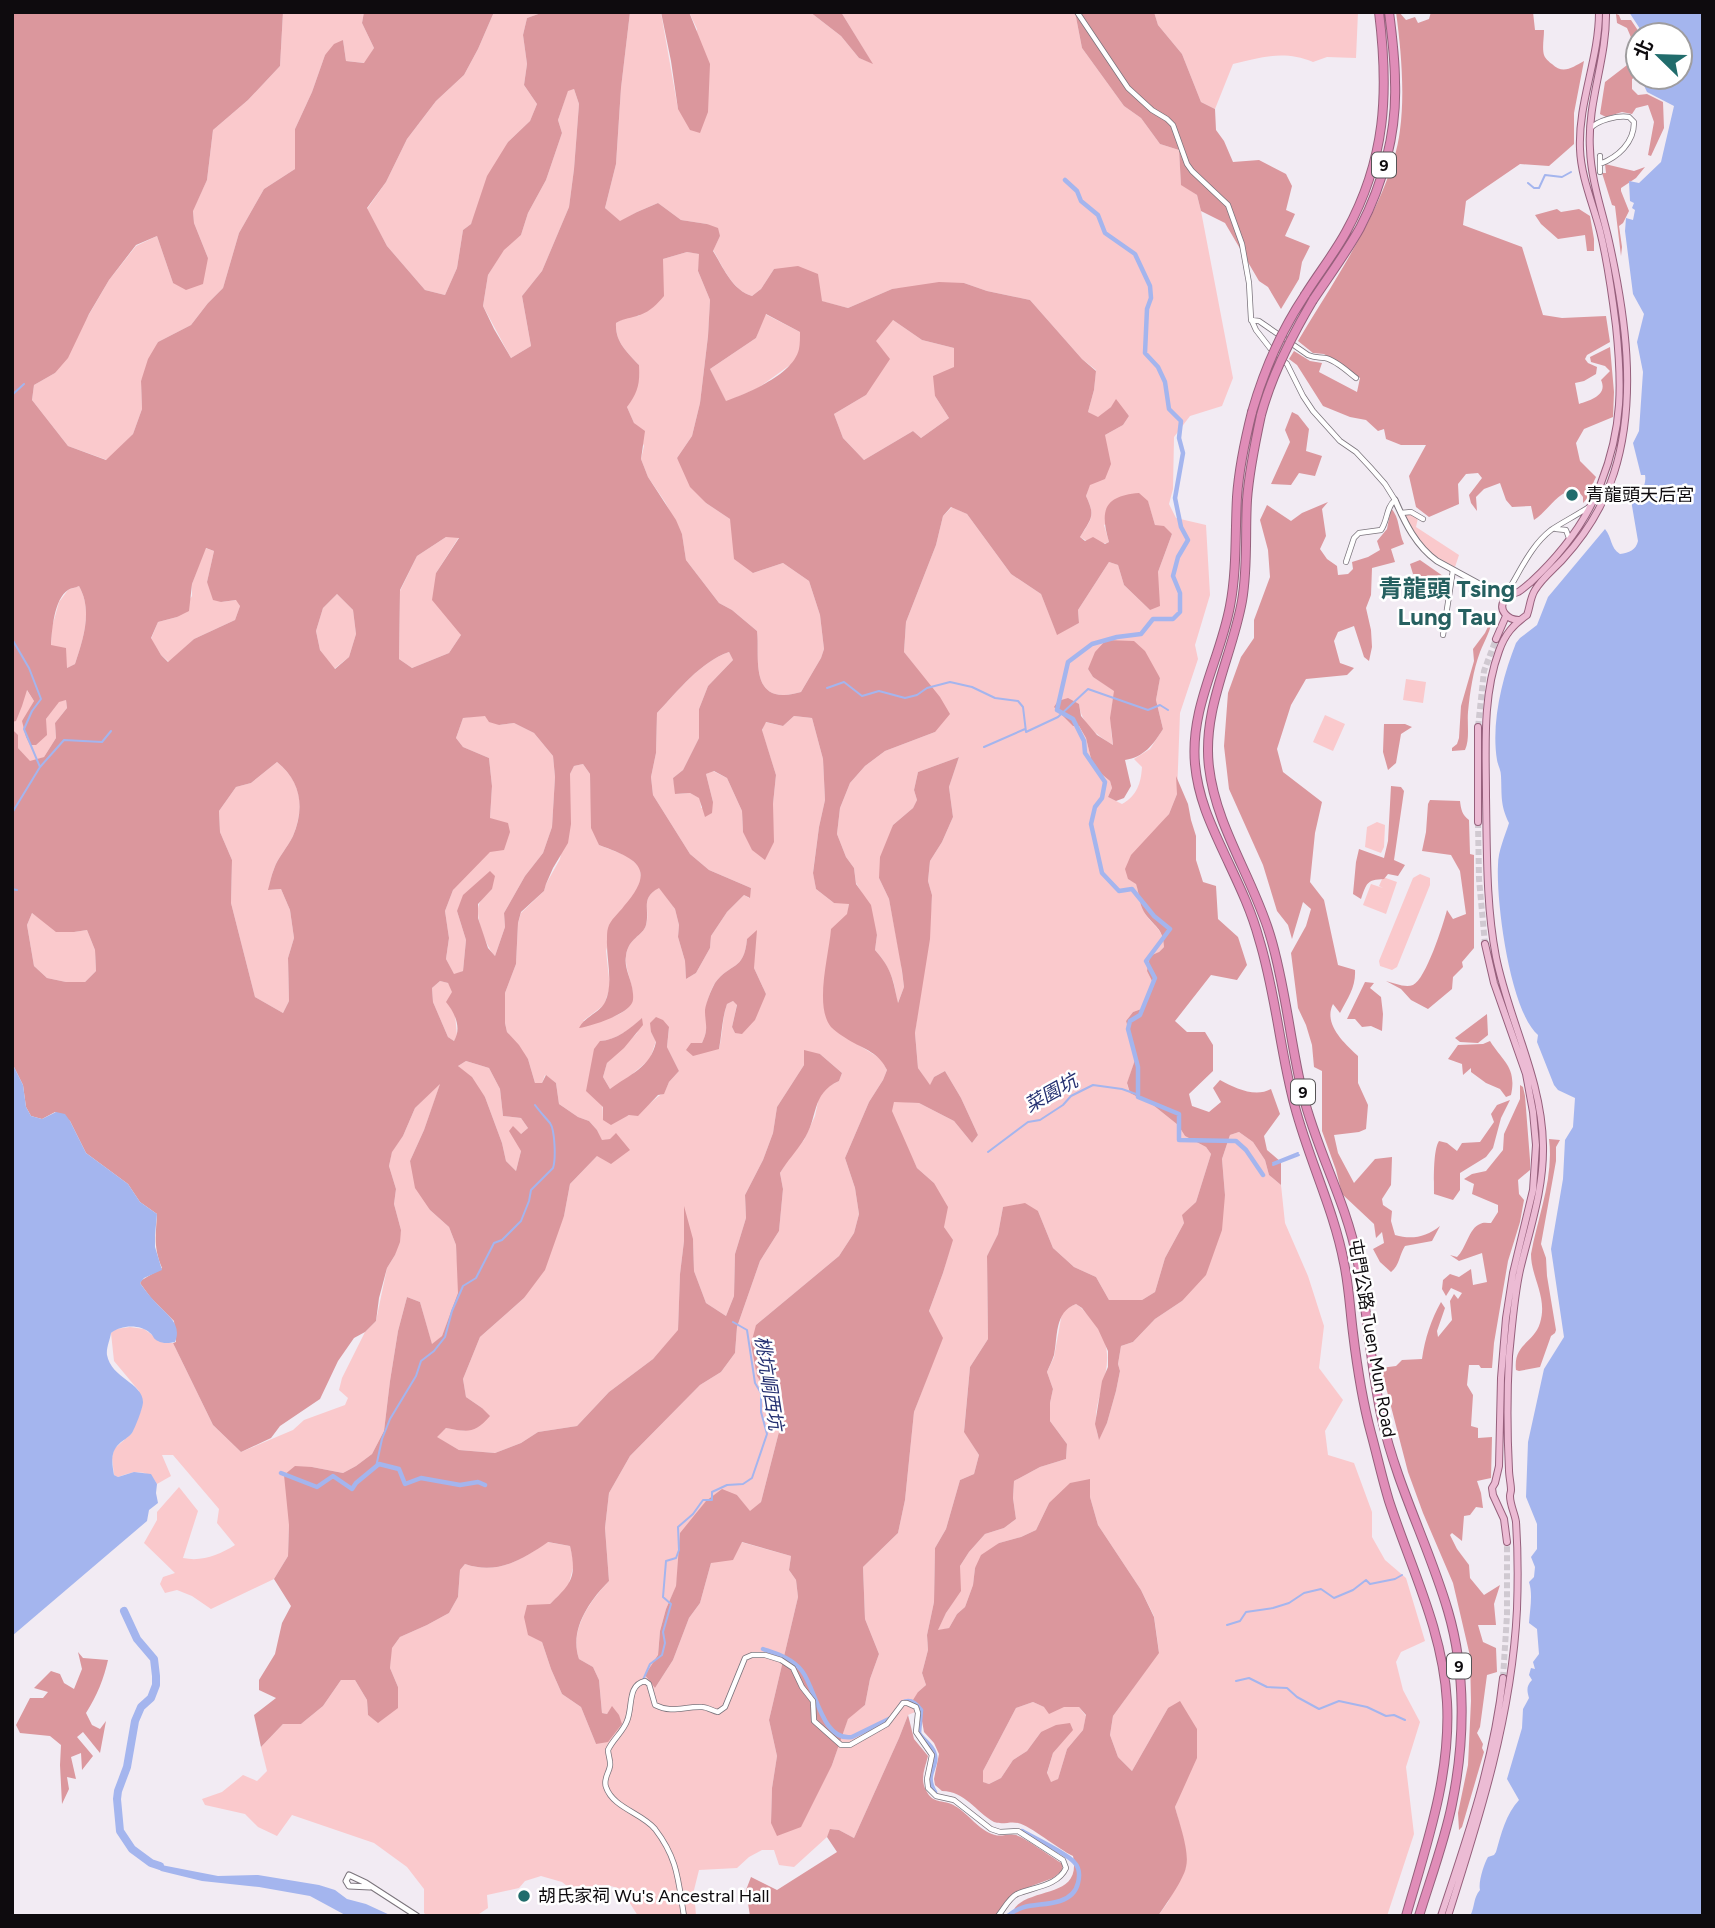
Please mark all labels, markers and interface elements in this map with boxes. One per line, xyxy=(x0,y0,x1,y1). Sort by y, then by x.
north arrow xyxy=(1624,21,1694,91)
text: 北 xyxy=(1630,36,1658,63)
road number: 9 xyxy=(1372,153,1396,178)
place label: 青龍頭天后宮 xyxy=(1586,484,1694,506)
marker: 青龍頭天后宮 xyxy=(1564,487,1580,503)
district label: 青龍頭 Tsing Lung Tau xyxy=(1379,574,1515,631)
water label: 菜園坑 xyxy=(1020,1068,1084,1117)
road number: 9 xyxy=(1291,1080,1315,1104)
street label: 屯門公路 Tuen Mun Road xyxy=(1344,1237,1400,1439)
water label: 桃坑峒西坑 xyxy=(750,1334,788,1435)
road number: 9 xyxy=(1447,1654,1471,1678)
place label: 胡氏家祠 Wu's Ancestral Hall xyxy=(538,1885,769,1907)
marker: 胡氏家祠 Wu's Ancestral Hall xyxy=(516,1888,532,1904)

